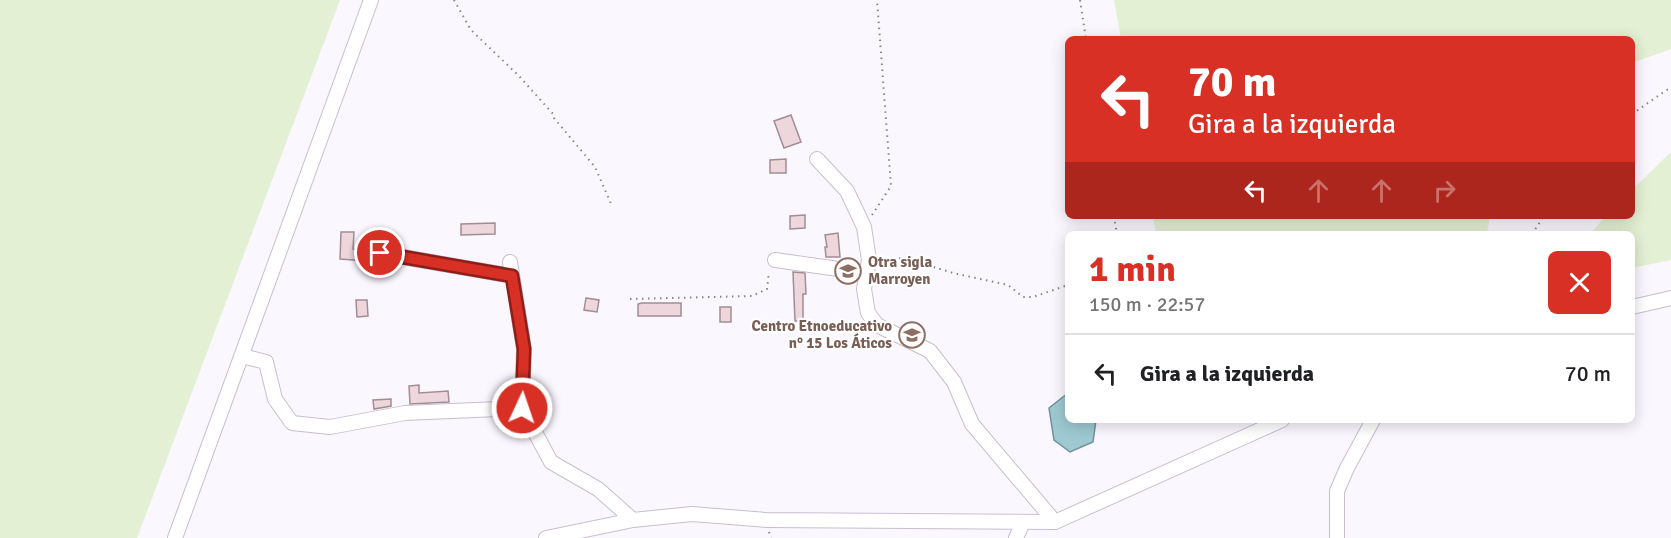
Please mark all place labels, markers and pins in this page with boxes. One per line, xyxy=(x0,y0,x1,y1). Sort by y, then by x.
pin xyxy=(354,227,405,278)
place label: Otra sigla Marroyen xyxy=(868,253,932,288)
school or university icon: Otra sigla Marroyen xyxy=(833,256,863,286)
place label: Centro Etnoeducativo n° 15 Los Áticos xyxy=(751,317,892,352)
school or university icon: Centro Etnoeducativo n° 15 Los Áticos xyxy=(897,320,927,350)

